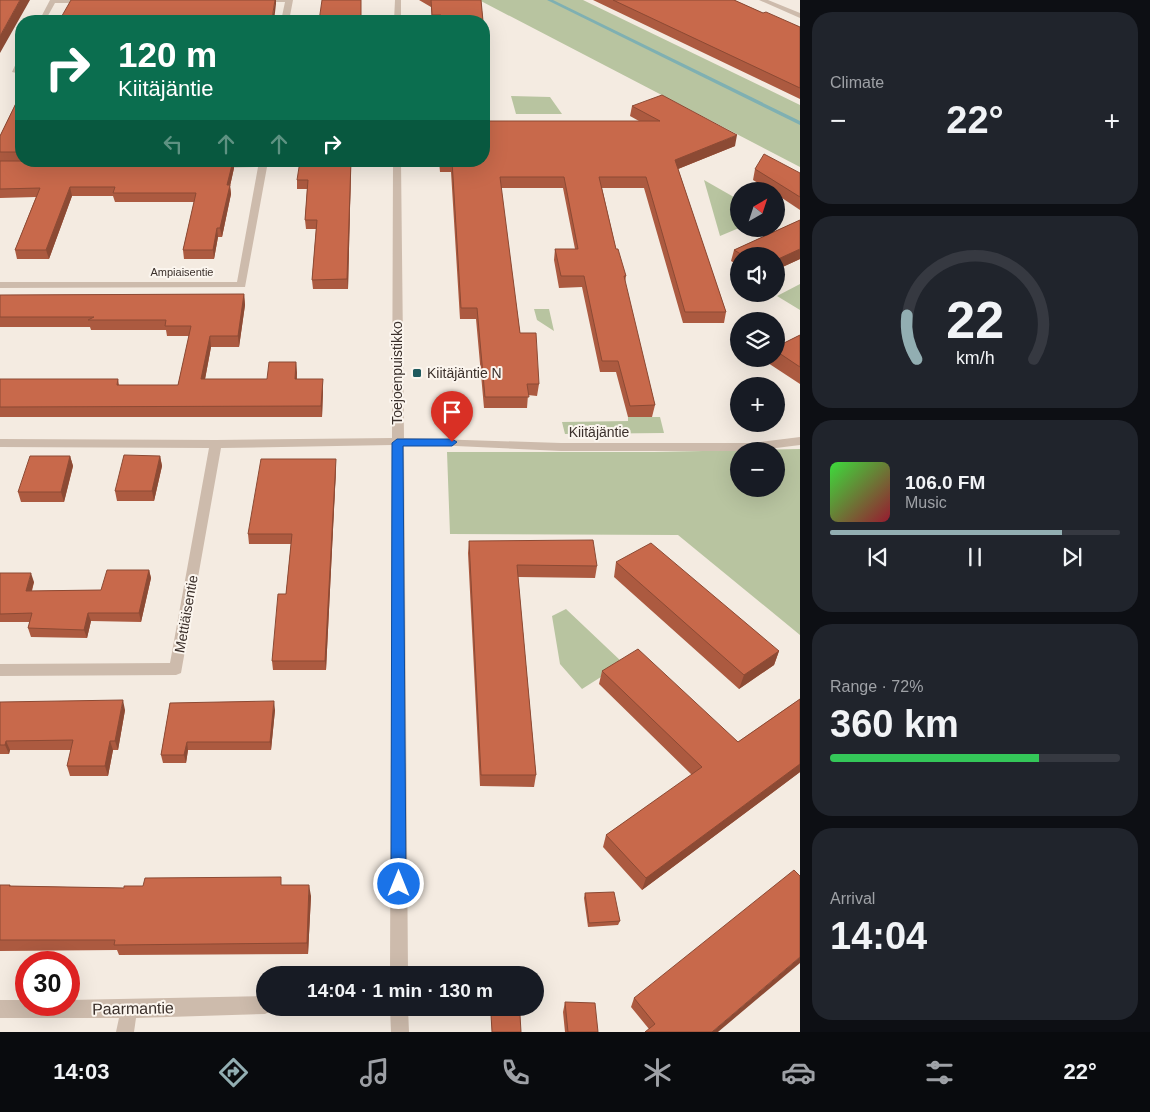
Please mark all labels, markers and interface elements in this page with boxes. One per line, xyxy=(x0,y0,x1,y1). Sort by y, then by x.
icon: right xyxy=(35,35,100,100)
text: 120 m xyxy=(118,35,217,74)
text: Climate xyxy=(830,74,884,91)
text: Kiitäjäntie xyxy=(118,76,213,101)
text: 22° xyxy=(946,99,1004,141)
text: − xyxy=(830,105,846,136)
text: + xyxy=(1104,105,1120,136)
icon: left xyxy=(159,130,187,158)
icon: ahead xyxy=(212,130,240,158)
icon: ahead xyxy=(265,130,293,158)
icon: right xyxy=(318,130,346,158)
north arrow xyxy=(730,182,785,238)
map controls xyxy=(730,182,785,497)
button: sound xyxy=(730,247,785,302)
street label: Ampiaisentie xyxy=(151,266,213,278)
text: 22 xyxy=(946,291,1004,349)
button: layers xyxy=(730,312,785,367)
street label: Toejoenpuistikko xyxy=(389,321,405,425)
text: km/h xyxy=(956,348,994,368)
place label: Kiitäjäntie N xyxy=(427,365,502,381)
marker: Kiitäjäntie N xyxy=(411,367,423,379)
button: + xyxy=(730,377,785,432)
pin xyxy=(431,391,473,442)
icon: arrive xyxy=(438,398,466,426)
street label: Kiitäjäntie xyxy=(569,424,630,440)
button: − xyxy=(730,442,785,497)
text: 106.0 FM xyxy=(905,472,985,493)
text: Music xyxy=(905,494,947,511)
icon: previous xyxy=(864,543,892,571)
icon: pause xyxy=(961,543,989,571)
icon: next xyxy=(1058,543,1086,571)
street label: Mettiäisentie xyxy=(171,574,201,654)
text: Range · 72% xyxy=(830,678,923,695)
text: 360 km xyxy=(830,703,959,745)
position arrow xyxy=(372,857,424,909)
text: Arrival xyxy=(830,890,875,907)
text: 14:04 xyxy=(830,915,927,957)
speed limit sign: 30 xyxy=(15,951,80,1016)
text: 14:04 · 1 min · 130 m xyxy=(307,980,493,1001)
street label: Paarmantie xyxy=(92,999,174,1018)
icon: directions xyxy=(216,1055,251,1090)
icon: music xyxy=(357,1055,392,1090)
icon: phone xyxy=(498,1055,533,1090)
icon: climate xyxy=(640,1055,675,1090)
icon: car xyxy=(781,1055,816,1090)
icon: filters xyxy=(922,1055,957,1090)
text: 14:03 xyxy=(53,1059,109,1084)
text: 22° xyxy=(1064,1059,1097,1084)

